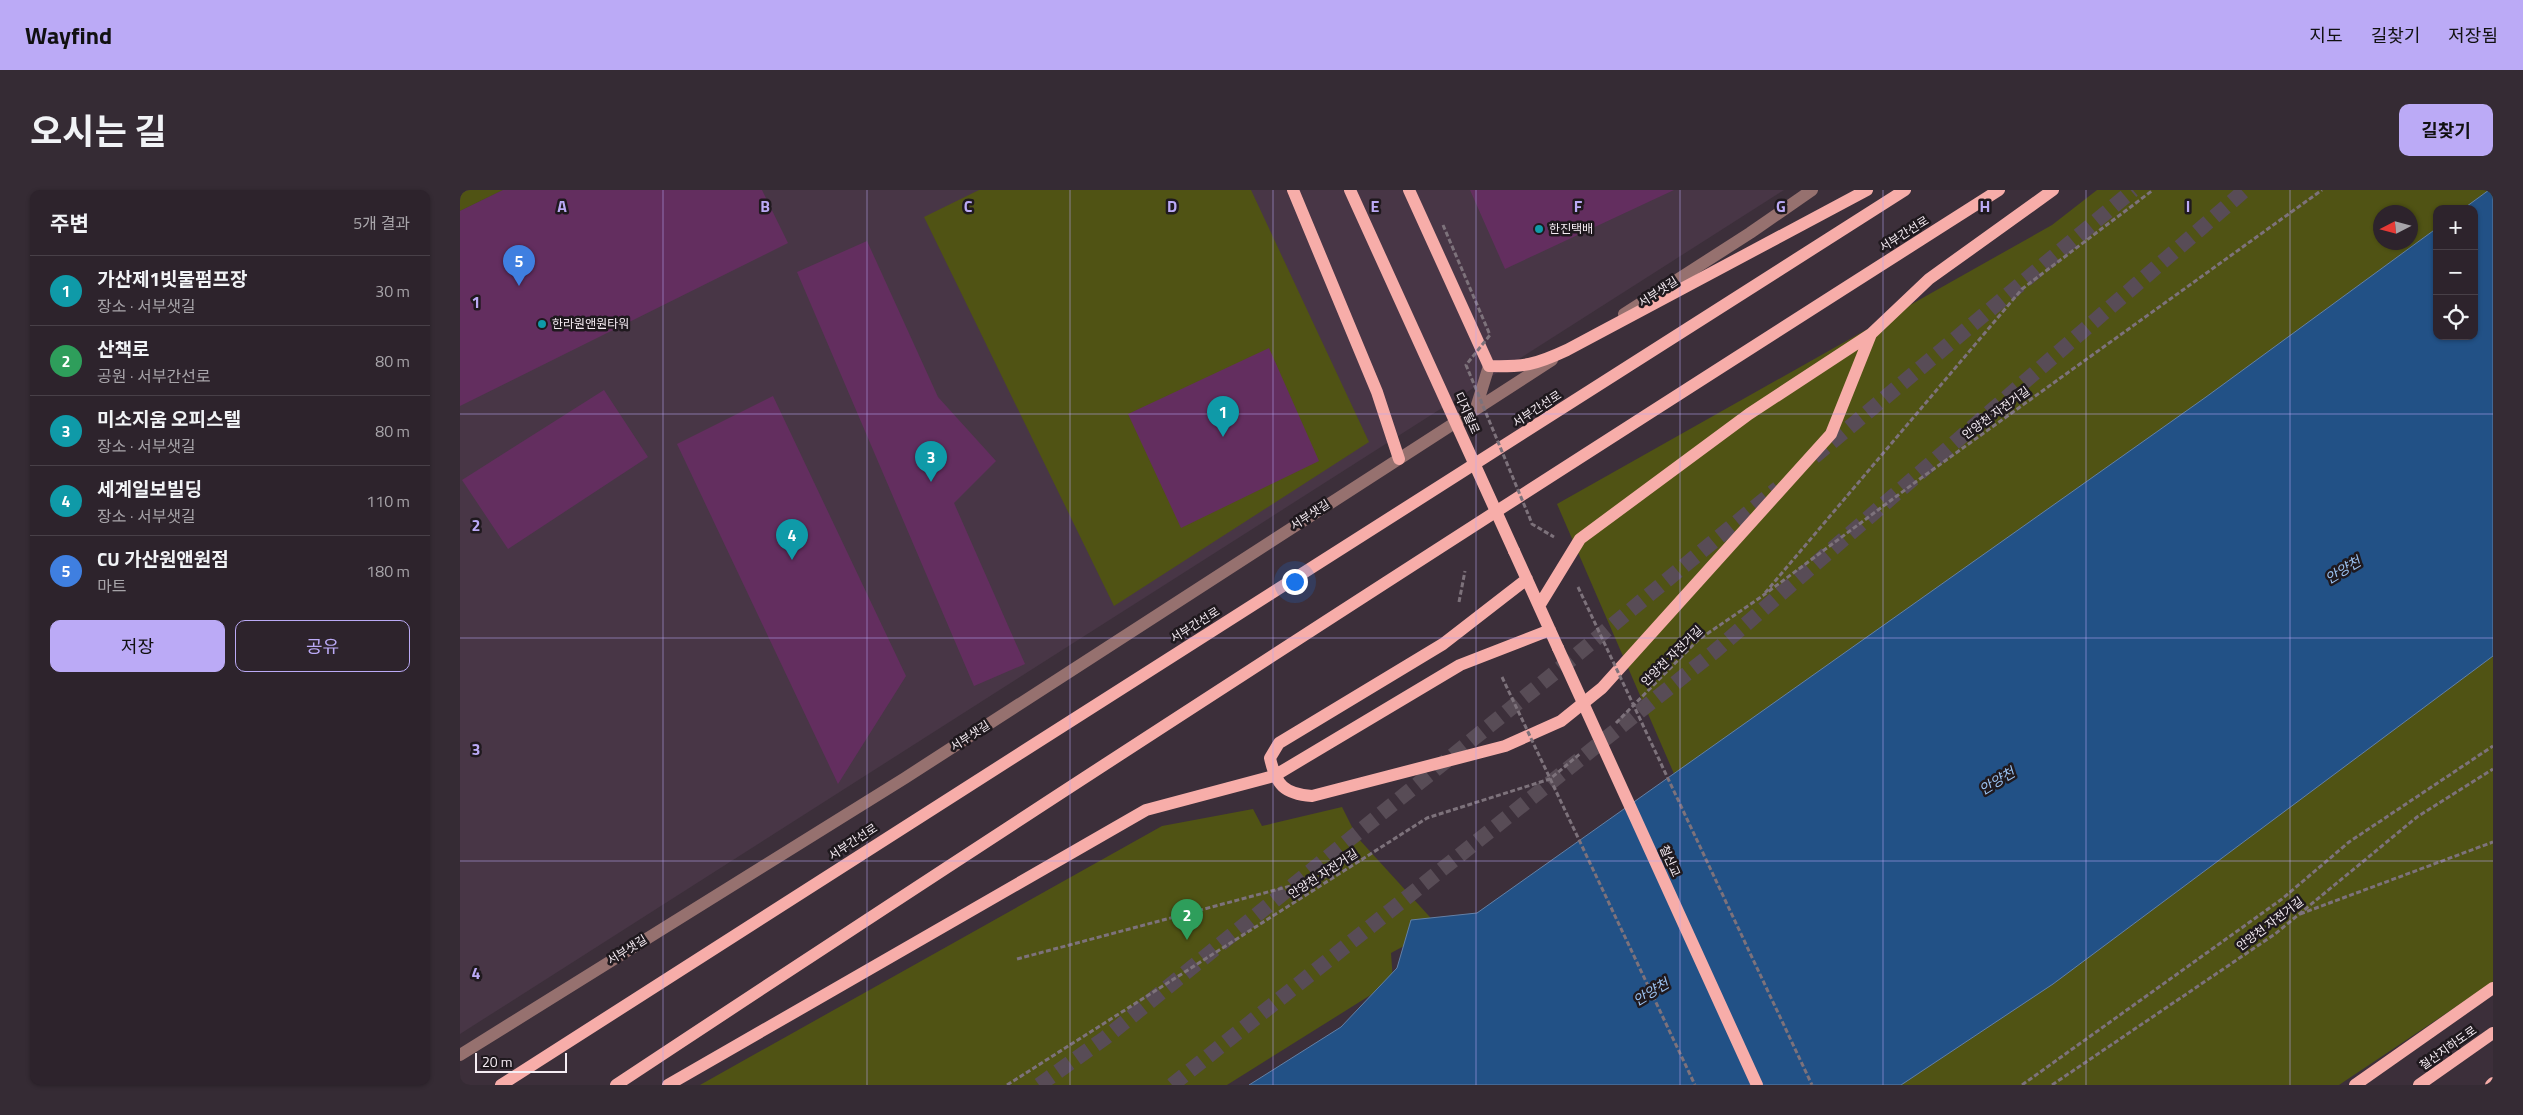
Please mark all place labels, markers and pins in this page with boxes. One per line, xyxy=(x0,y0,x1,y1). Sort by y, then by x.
place label: 한진택배 xyxy=(1549,219,1593,238)
marker: 한진택배 xyxy=(1533,223,1545,235)
pin: 5 xyxy=(503,245,535,286)
place label: 한라원앤원타워 xyxy=(552,314,629,333)
marker: 한라원앤원타워 xyxy=(536,318,548,330)
pin: 1 xyxy=(1207,396,1239,437)
pin: 3 xyxy=(915,441,947,482)
pin: 4 xyxy=(776,519,808,560)
pin: 2 xyxy=(1171,899,1203,940)

